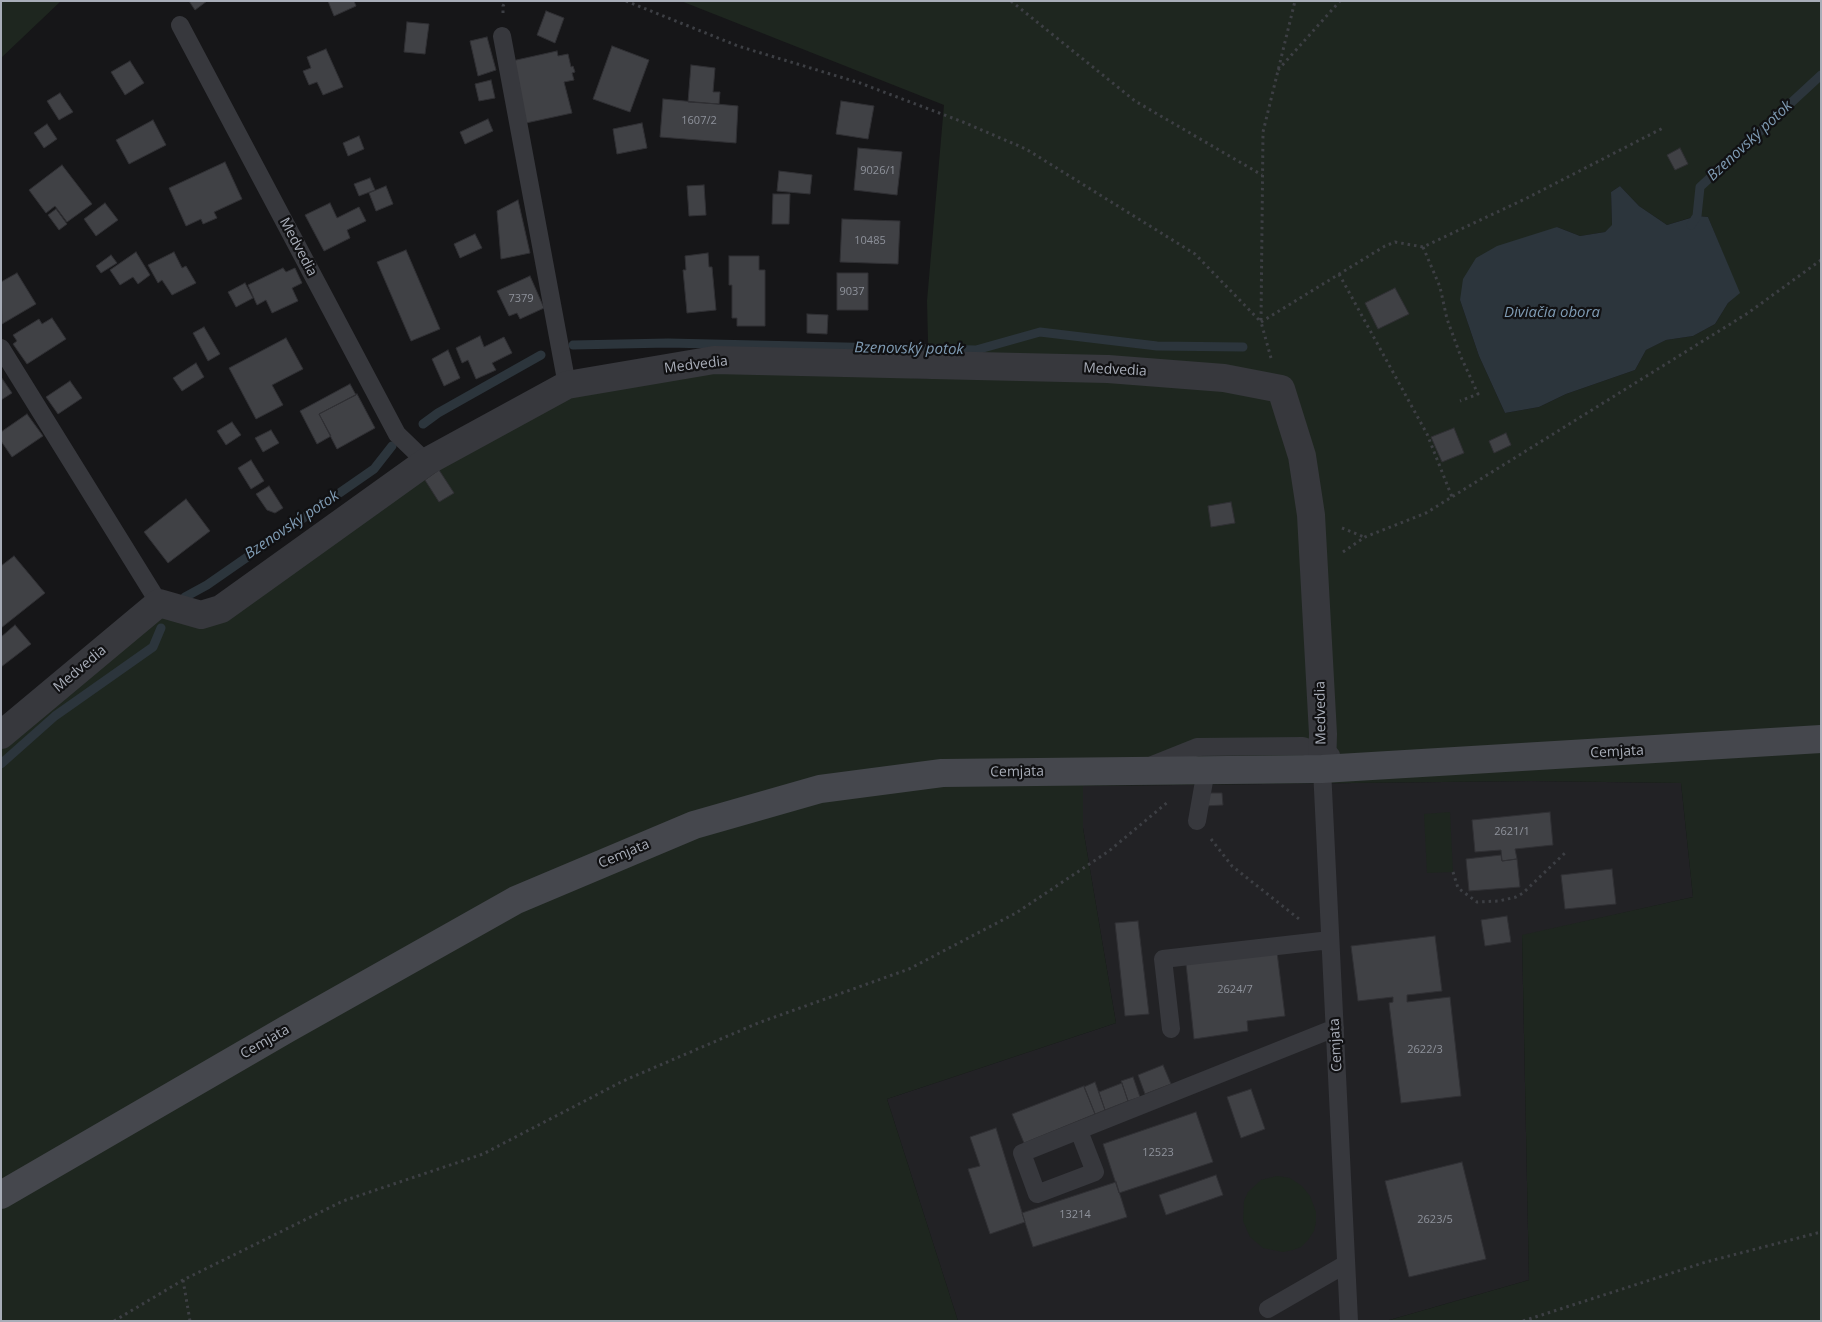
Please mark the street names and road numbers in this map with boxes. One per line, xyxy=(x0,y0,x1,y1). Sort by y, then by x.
street label: Medvedia xyxy=(276,215,320,279)
street label: Medvedia xyxy=(663,353,729,377)
street label: Medvedia xyxy=(1083,360,1147,380)
street label: Medvedia xyxy=(50,642,110,696)
street label: Medvedia xyxy=(1312,681,1330,745)
street label: Cemjata xyxy=(1590,742,1644,762)
street label: Cemjata xyxy=(990,763,1044,781)
street label: Cemjata xyxy=(596,836,652,872)
street label: Cemjata xyxy=(1326,1018,1346,1072)
street label: Cemjata xyxy=(238,1021,292,1063)

